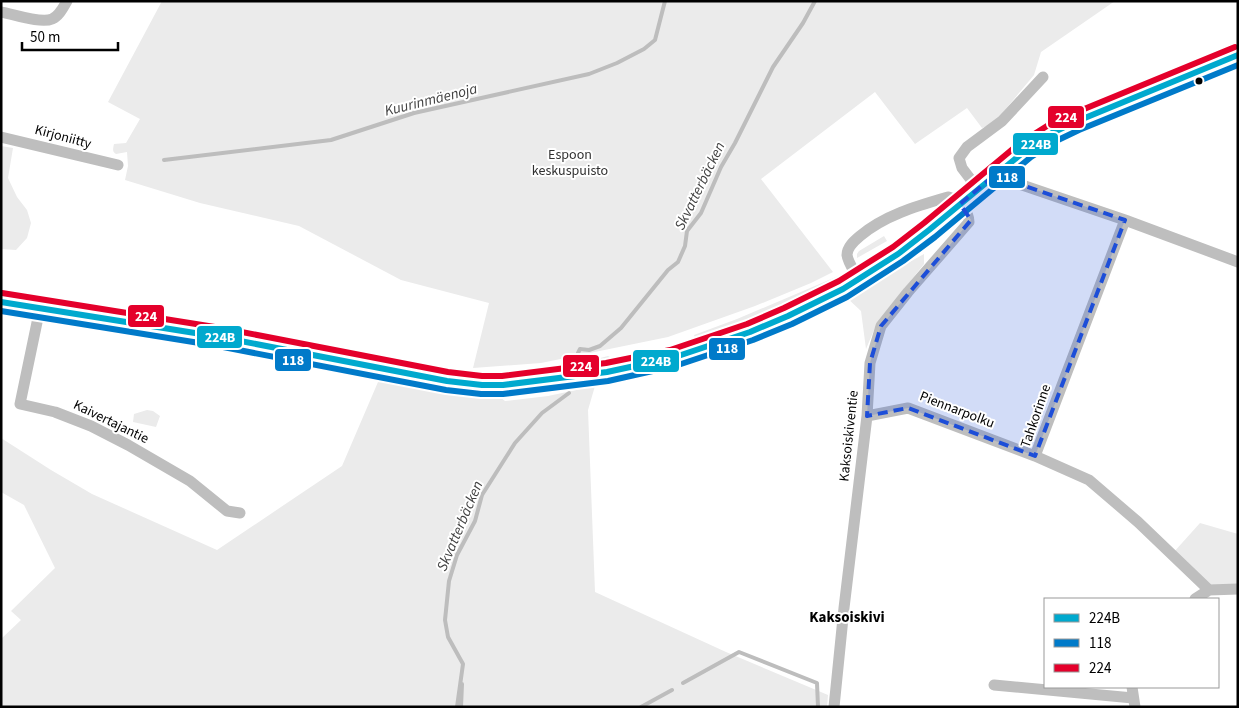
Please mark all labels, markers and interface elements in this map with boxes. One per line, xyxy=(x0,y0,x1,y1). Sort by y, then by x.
scale bar xyxy=(22,20,119,52)
text: 50 m xyxy=(30,27,60,48)
unlabelled marker xyxy=(1194,76,1204,86)
water label: Kuurinmäenoja xyxy=(382,78,480,122)
line badge: 224 xyxy=(1047,105,1085,129)
text: 224 xyxy=(1055,108,1078,128)
street label: Kirjoniitty xyxy=(33,120,94,154)
line badge: 224B xyxy=(1012,132,1059,156)
text: 224B xyxy=(1021,135,1052,155)
water label: Skvatterbäcken xyxy=(670,138,731,234)
park label: Espoon keskuspuisto xyxy=(532,145,608,181)
line badge: 118 xyxy=(988,165,1026,189)
text: 118 xyxy=(996,168,1018,188)
line badge: 224 xyxy=(127,304,165,328)
text: 224 xyxy=(135,307,158,327)
line badge: 224B xyxy=(196,325,243,349)
text: 224B xyxy=(205,328,236,348)
line badge: 118 xyxy=(708,337,746,361)
text: 118 xyxy=(716,339,738,359)
line badge: 118 xyxy=(274,348,312,372)
line badge: 224B xyxy=(632,349,680,373)
text: 118 xyxy=(282,351,304,371)
text: 224B xyxy=(641,352,672,372)
line badge: 224 xyxy=(562,354,600,378)
text: 224 xyxy=(570,357,593,377)
street label: Tahkorinne xyxy=(1016,382,1056,450)
street label: Piennarpolku xyxy=(917,387,997,433)
street label: Kaksoiskiventie xyxy=(834,389,864,483)
street label: Kaivertajantie xyxy=(70,395,152,449)
water label: Skvatterbäcken xyxy=(432,478,488,574)
legend xyxy=(1044,598,1219,688)
district label: Kaksoiskivi xyxy=(809,607,885,628)
text: 224B xyxy=(1089,608,1120,629)
text: 118 xyxy=(1089,633,1111,654)
text: 224 xyxy=(1089,658,1112,679)

